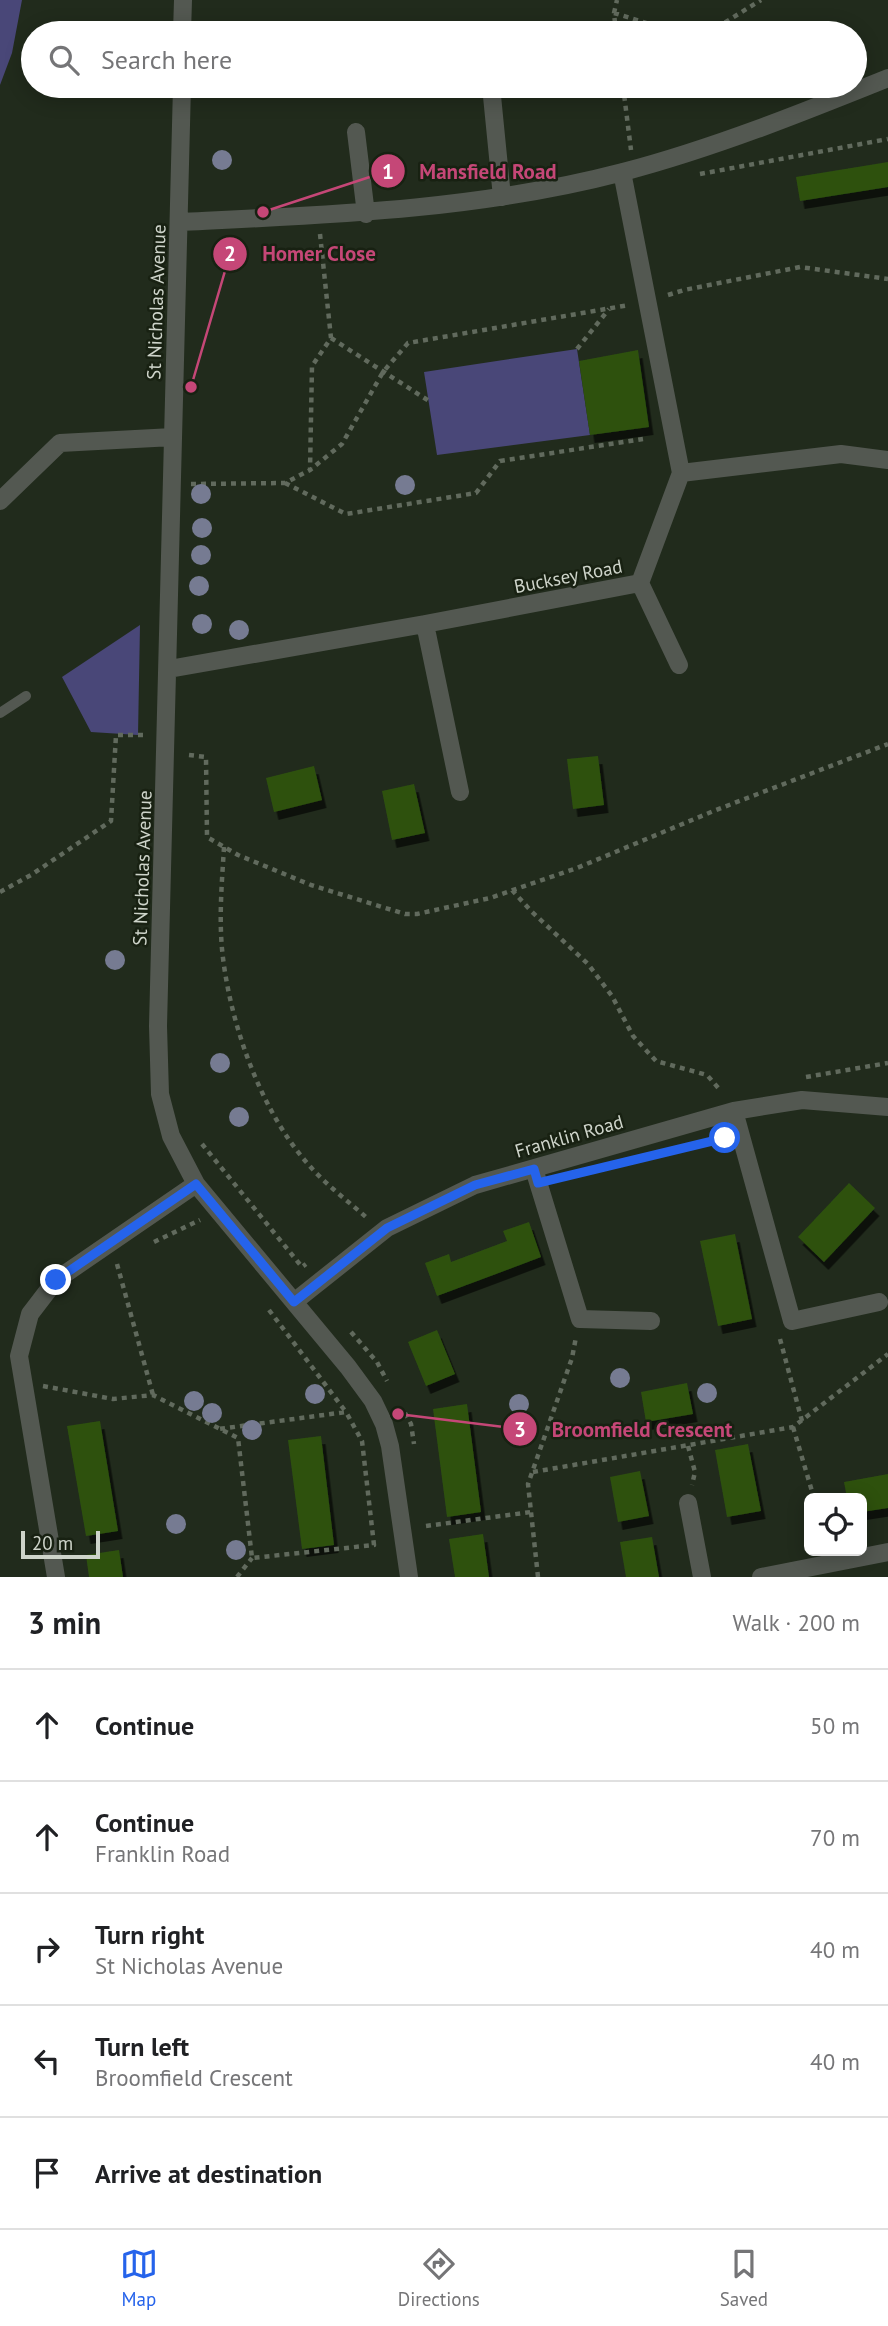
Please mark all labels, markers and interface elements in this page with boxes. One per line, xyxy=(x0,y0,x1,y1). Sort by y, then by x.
search box xyxy=(21,21,867,98)
icon: search xyxy=(45,41,83,79)
text: Search here xyxy=(101,43,232,76)
callout: Mansfield Road xyxy=(370,150,571,192)
text: 1 xyxy=(382,158,394,185)
text: Mansfield Road xyxy=(419,158,557,185)
street label: St Nicholas Avenue xyxy=(141,224,171,380)
callout: Homer Close xyxy=(213,233,390,275)
text: 2 xyxy=(224,240,236,267)
text: Homer Close xyxy=(262,240,376,267)
street label: Bucksey Road xyxy=(512,554,624,598)
street label: St Nicholas Avenue xyxy=(127,790,157,946)
street label: Franklin Road xyxy=(512,1109,626,1163)
route start xyxy=(709,1122,740,1153)
route end xyxy=(40,1264,71,1295)
callout: Broomfield Crescent xyxy=(503,1408,747,1450)
text: 3 xyxy=(514,1416,526,1443)
text: Broomfield Crescent xyxy=(552,1416,733,1443)
map controls xyxy=(804,1493,867,1556)
button: locate xyxy=(804,1493,867,1556)
scale bar xyxy=(21,1528,100,1560)
text: 20 m xyxy=(32,1531,73,1555)
text: 3 min xyxy=(28,1603,101,1642)
text: Walk · 200 m xyxy=(733,1608,860,1637)
icon: ahead xyxy=(28,1706,66,1744)
text: Continue xyxy=(95,1709,194,1742)
text: 50 m xyxy=(810,1711,860,1740)
text: Continue xyxy=(95,1806,194,1839)
icon: ahead xyxy=(28,1818,66,1856)
text: 70 m xyxy=(810,1823,860,1852)
text: Franklin Road xyxy=(95,1839,230,1868)
text: Turn right xyxy=(95,1918,204,1951)
icon: right xyxy=(28,1930,66,1968)
text: 40 m xyxy=(810,1935,860,1964)
text: St Nicholas Avenue xyxy=(95,1951,283,1980)
text: Turn left xyxy=(95,2030,189,2063)
icon: left xyxy=(28,2042,66,2080)
text: 40 m xyxy=(810,2047,860,2076)
text: Broomfield Crescent xyxy=(95,2063,293,2092)
icon: arrive xyxy=(28,2154,66,2192)
text: Arrive at destination xyxy=(95,2157,322,2190)
tab: Map xyxy=(120,2245,158,2311)
tab: Directions xyxy=(398,2245,480,2311)
tab: Saved xyxy=(720,2245,768,2311)

